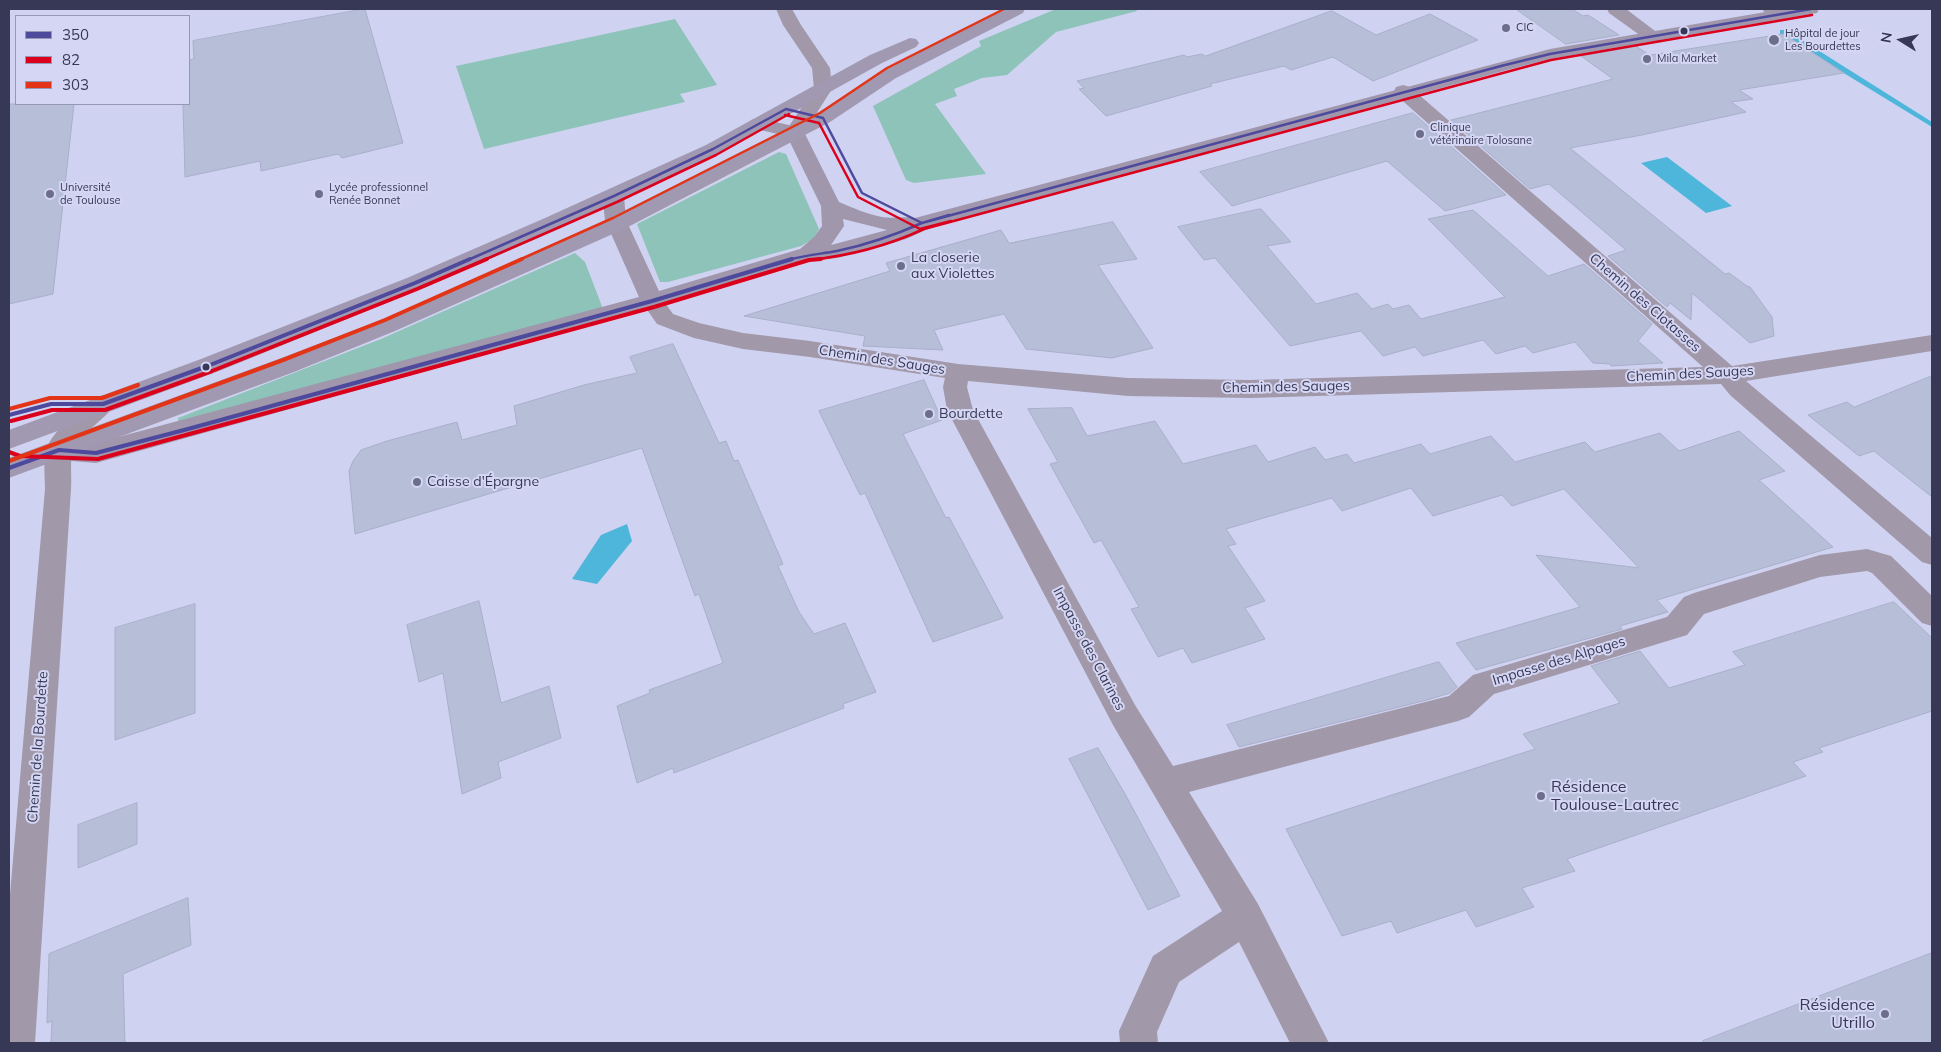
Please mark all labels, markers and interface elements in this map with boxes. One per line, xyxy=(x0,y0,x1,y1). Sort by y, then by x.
legend xyxy=(15,15,190,105)
north arrow xyxy=(1876,15,1926,65)
place label: CIC xyxy=(1516,21,1534,35)
marker: CIC xyxy=(1500,22,1512,34)
text: 350 xyxy=(62,25,89,44)
unlabelled marker xyxy=(1679,26,1689,36)
place label: Hôpital de jour Les Bourdettes xyxy=(1785,27,1861,53)
text: N xyxy=(1876,31,1896,44)
marker: Hôpital de jour Les Bourdettes xyxy=(1767,33,1781,47)
text: 82 xyxy=(62,50,80,69)
place label: Mila Market xyxy=(1657,52,1717,66)
marker: Mila Market xyxy=(1641,53,1653,65)
text: 303 xyxy=(62,75,89,94)
place label: Clinique vétérinaire Tolosane xyxy=(1430,121,1532,147)
marker: Clinique vétérinaire Tolosane xyxy=(1414,128,1426,140)
place label: Université de Toulouse xyxy=(60,181,121,207)
place label: Lycée professionnel Renée Bonnet xyxy=(329,181,428,207)
marker: Université de Toulouse xyxy=(44,188,56,200)
marker: Lycée professionnel Renée Bonnet xyxy=(313,188,325,200)
place label: La closerie aux Violettes xyxy=(911,250,995,282)
street label: Chemin des Clotasses xyxy=(1586,250,1704,356)
marker: La closerie aux Violettes xyxy=(895,260,907,272)
street label: Chemin des Sauges xyxy=(818,342,946,378)
unlabelled marker xyxy=(201,362,211,372)
street label: Chemin des Sauges xyxy=(1626,362,1754,386)
street label: Chemin des Sauges xyxy=(1222,377,1350,397)
place label: Bourdette xyxy=(939,406,1003,422)
marker: Bourdette xyxy=(923,408,935,420)
place label: Caisse d'Épargne xyxy=(427,474,539,490)
marker: Caisse d'Épargne xyxy=(411,476,423,488)
street label: Impasse des Clarines xyxy=(1049,585,1129,713)
street label: Impasse des Alpages xyxy=(1491,633,1627,689)
street label: Chemin de la Bourdette xyxy=(24,671,52,823)
place label: Résidence Toulouse-Lautrec xyxy=(1551,777,1679,815)
marker: Résidence Toulouse-Lautrec xyxy=(1535,790,1547,802)
place label: Résidence Utrillo xyxy=(1800,995,1875,1033)
marker: Résidence Utrillo xyxy=(1879,1008,1891,1020)

